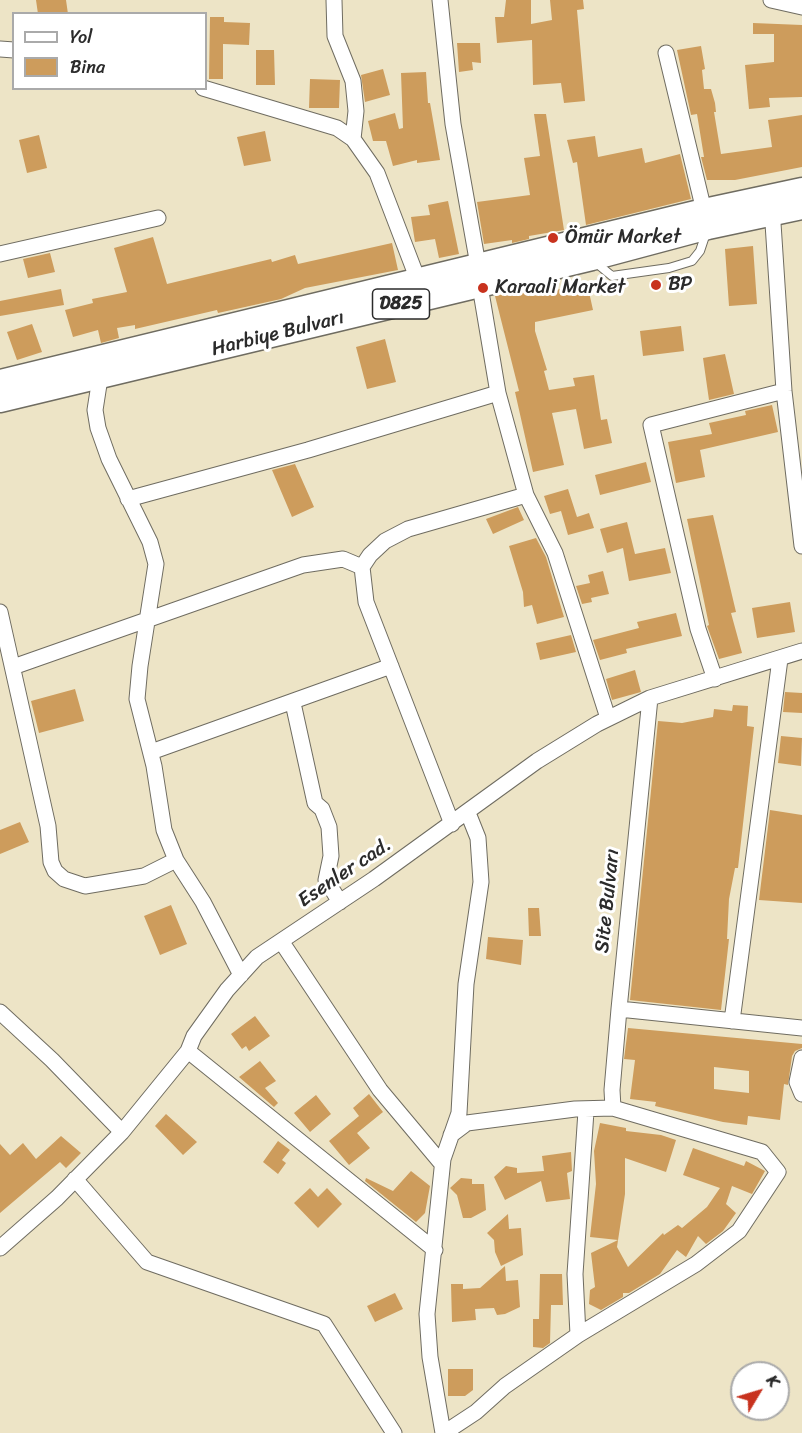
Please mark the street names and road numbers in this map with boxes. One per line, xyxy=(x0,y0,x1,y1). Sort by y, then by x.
road number: D825 xyxy=(372,289,430,319)
street label: Harbiye Bulvarı xyxy=(209,306,347,362)
street label: Esenler cad. xyxy=(294,833,396,913)
street label: Site Bulvarı xyxy=(591,848,625,954)

